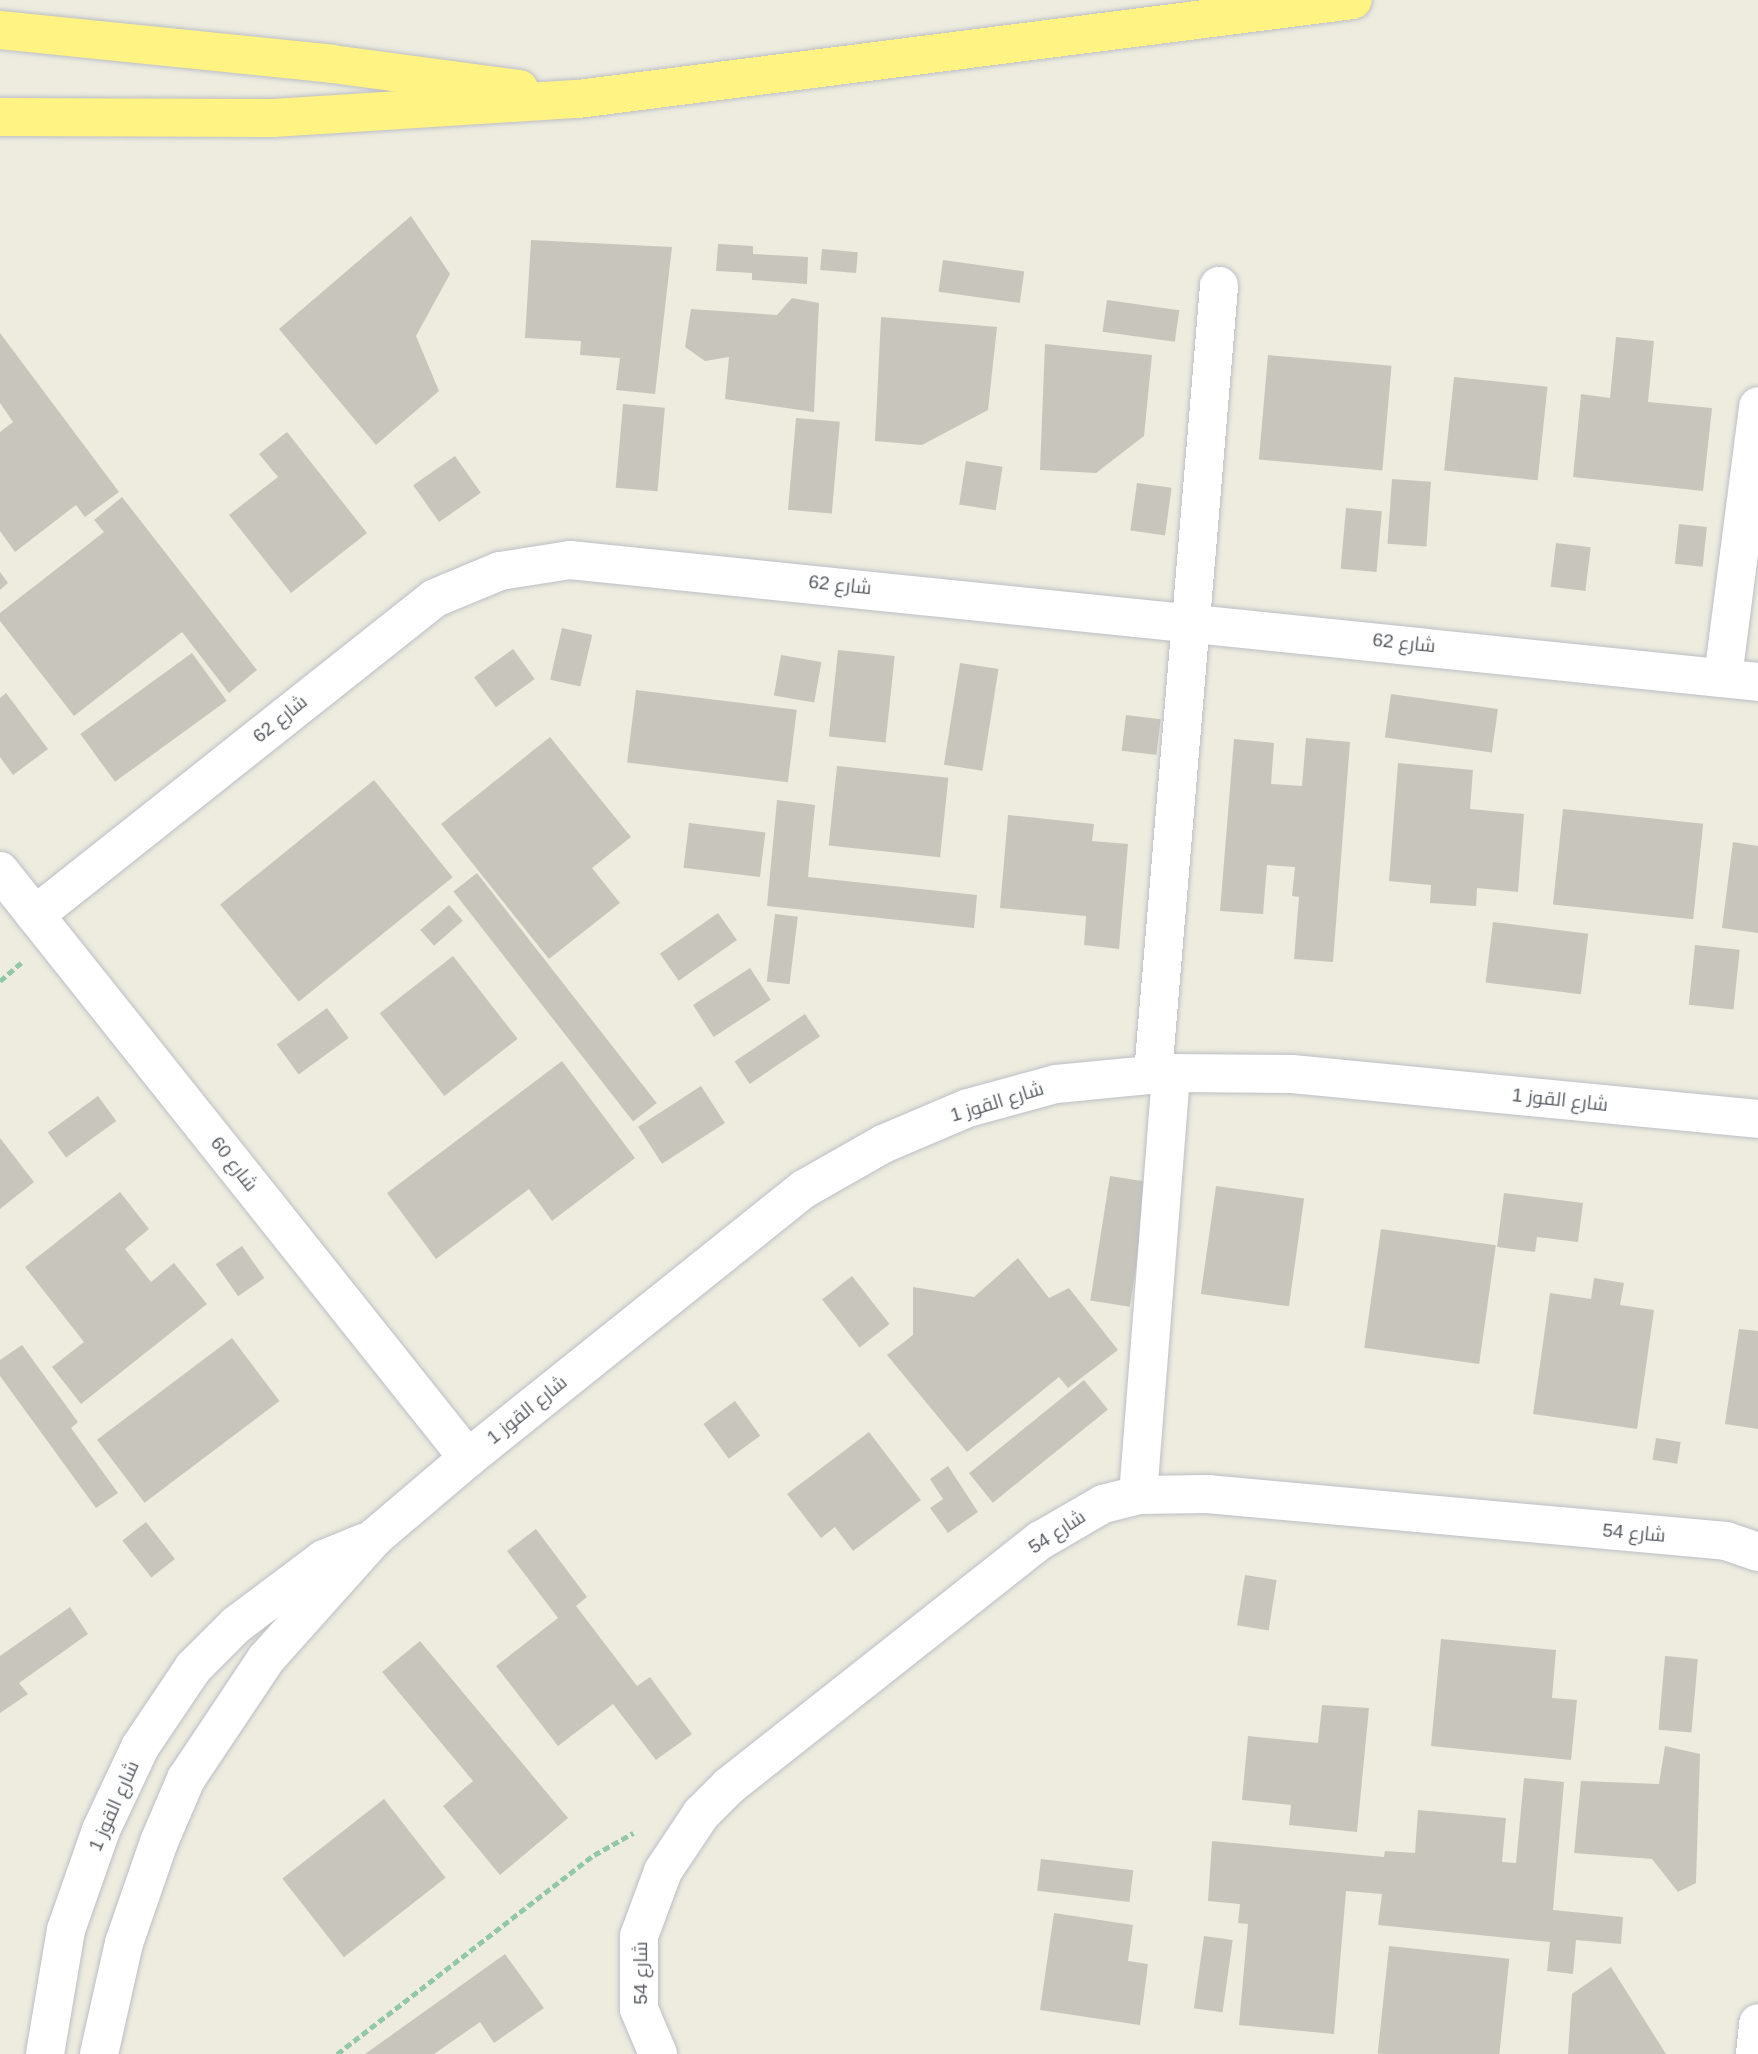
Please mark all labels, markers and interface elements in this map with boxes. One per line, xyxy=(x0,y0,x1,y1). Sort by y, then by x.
street label: شارع 62 xyxy=(807,570,873,600)
street label: شارع 62 xyxy=(1371,628,1437,658)
street label: شارع 62 xyxy=(248,690,312,748)
street label: شارع القوز 1 xyxy=(948,1077,1046,1127)
street label: شارع القوز 1 xyxy=(1511,1084,1609,1116)
street label: شارع 60 xyxy=(206,1132,262,1196)
street label: شارع القوز 1 xyxy=(482,1371,572,1449)
street label: شارع 54 xyxy=(1024,1505,1090,1559)
street label: شارع 54 xyxy=(1602,1519,1666,1547)
street label: شارع القوز 1 xyxy=(84,1757,144,1855)
street label: شارع 54 xyxy=(630,1941,652,2005)

